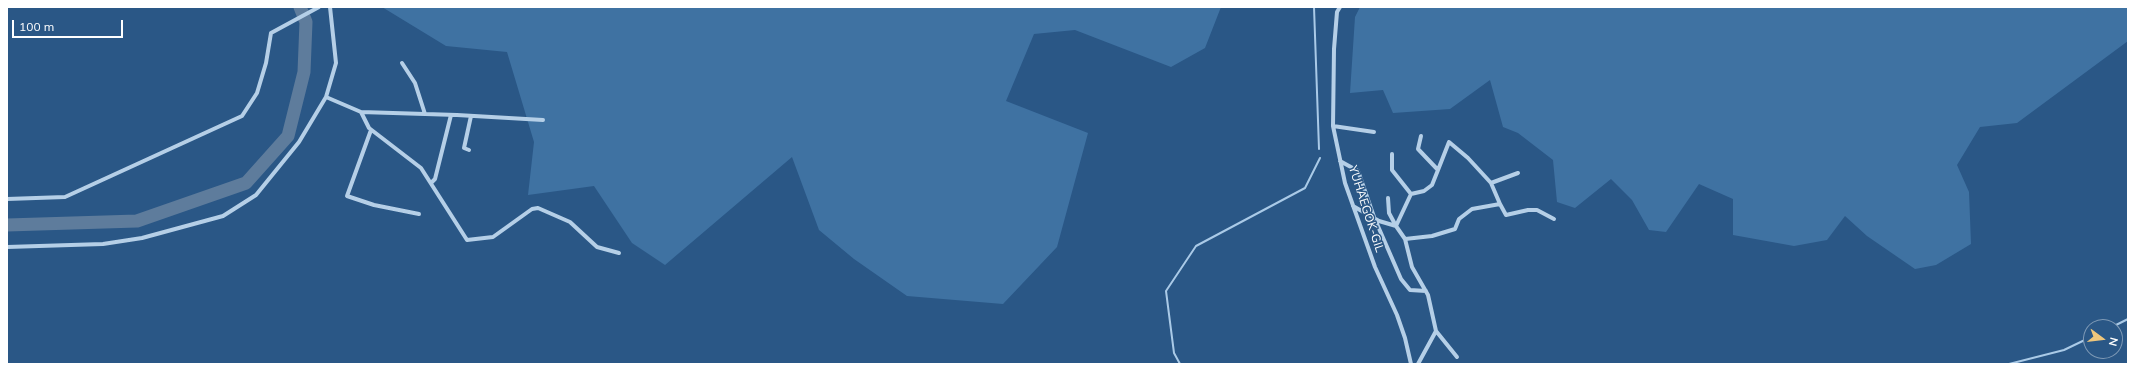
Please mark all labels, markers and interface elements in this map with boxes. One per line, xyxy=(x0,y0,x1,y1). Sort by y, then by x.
scale bar xyxy=(14,12,125,38)
text: 100 m xyxy=(19,19,54,34)
street label: YUHAEGOK-GIL xyxy=(1345,164,1387,254)
north arrow xyxy=(2083,319,2123,359)
text: N xyxy=(2106,336,2121,348)

